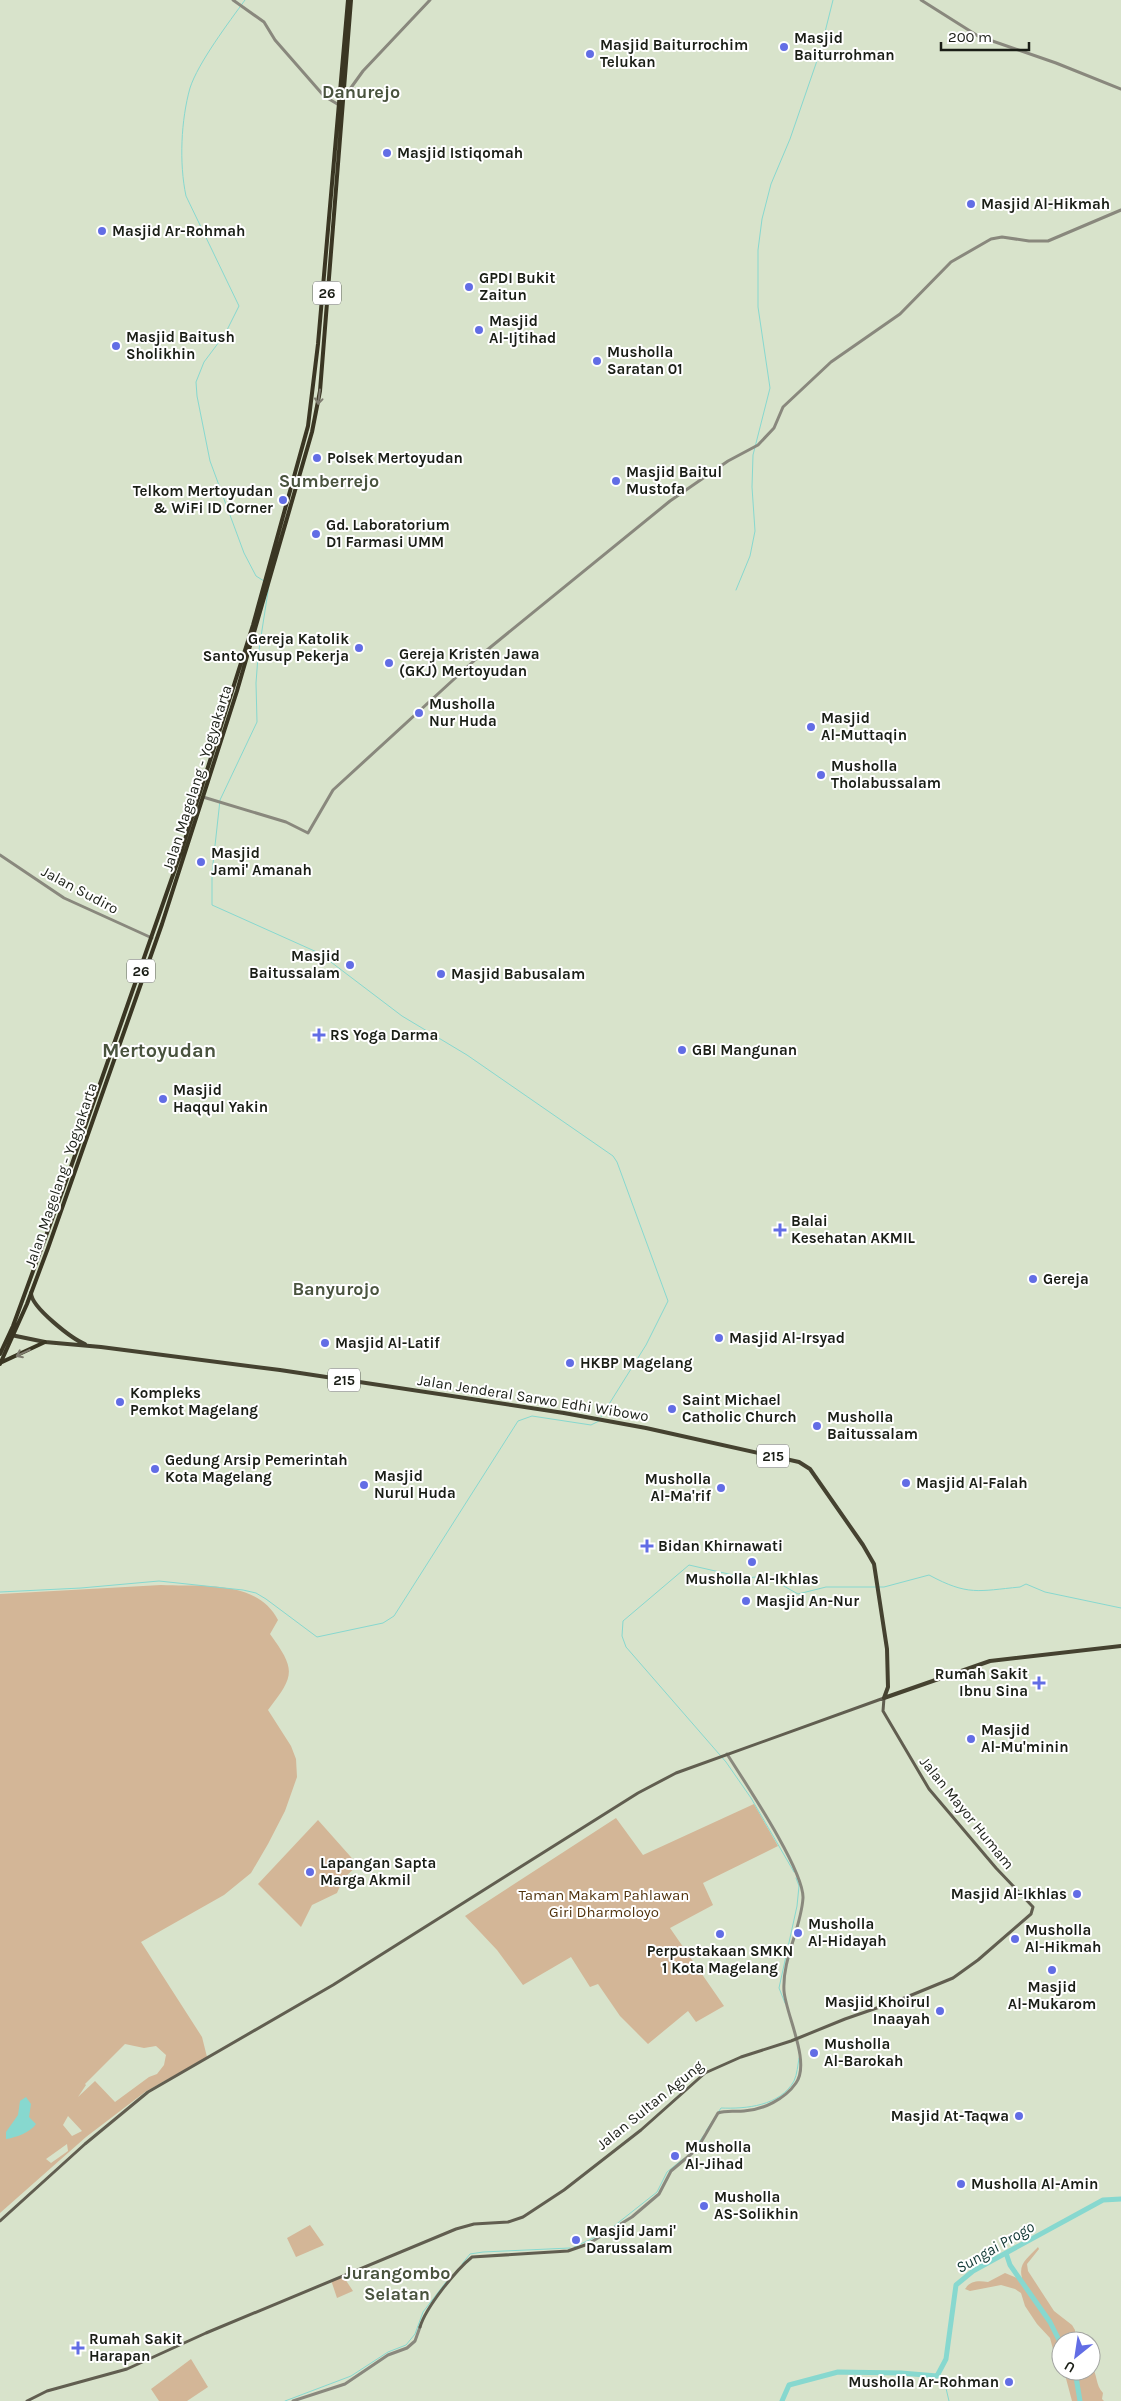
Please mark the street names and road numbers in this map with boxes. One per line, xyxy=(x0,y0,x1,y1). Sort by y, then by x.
road number: 26 xyxy=(313,282,341,304)
street label: Jalan Magelang - Yogyakarta xyxy=(158,683,236,873)
street label: Jalan Sudiro xyxy=(38,862,122,918)
road number: 26 xyxy=(127,959,155,982)
street label: Jalan Magelang - Yogyakarta xyxy=(21,1080,101,1270)
road number: 215 xyxy=(328,1368,360,1392)
street label: Jalan Jenderal Sarwo Edhi Wibowo xyxy=(416,1371,650,1425)
road number: 215 xyxy=(757,1444,789,1468)
street label: Jalan Mayor Humam xyxy=(916,1753,1018,1873)
street label: Jalan Sultan Agung xyxy=(593,2056,707,2154)

